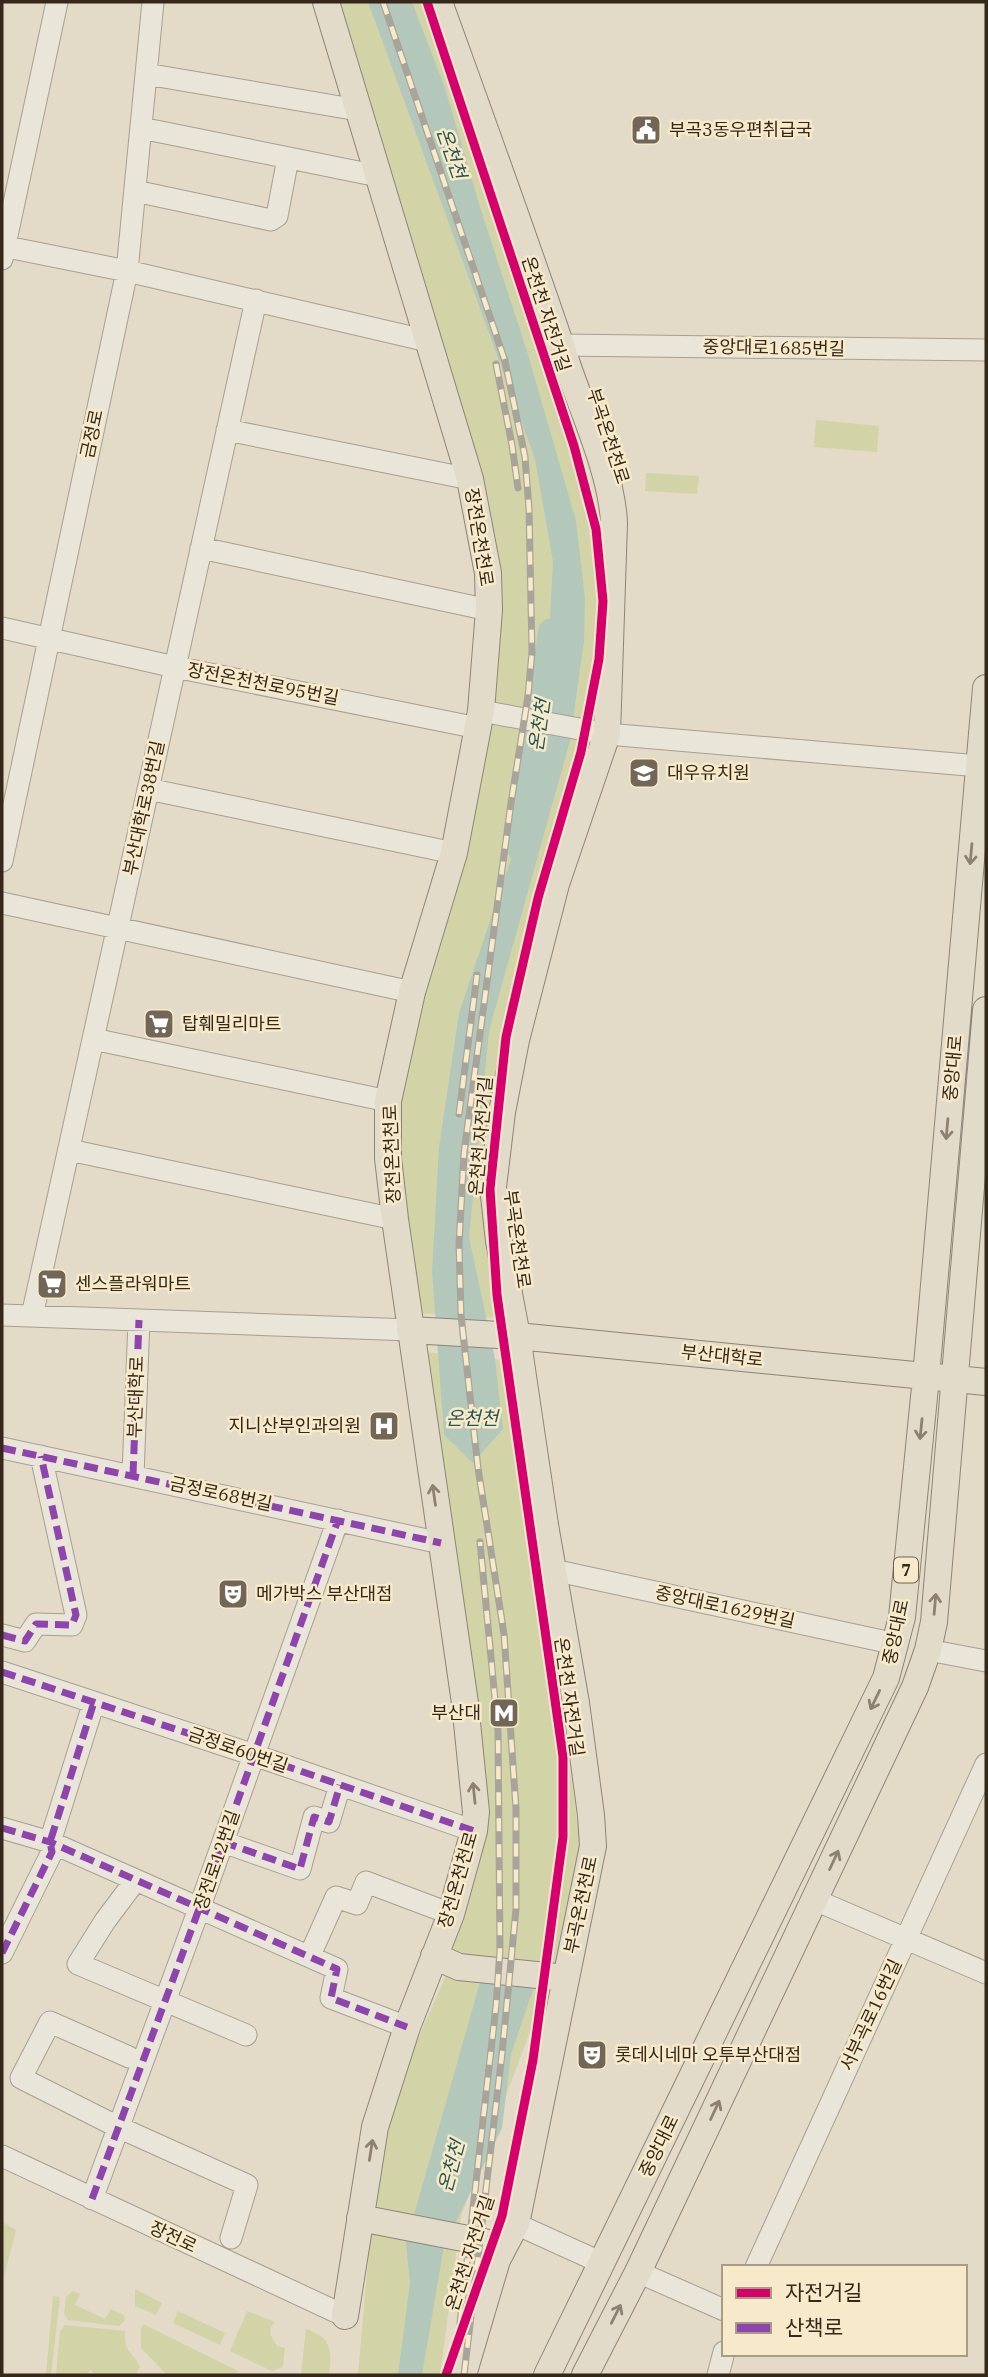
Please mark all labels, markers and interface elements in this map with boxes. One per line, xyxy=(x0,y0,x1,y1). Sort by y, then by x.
public building icon: 부곡3동우편취급국 xyxy=(629,113,663,147)
place label: 부곡3동우편취급국 xyxy=(669,118,812,141)
water label: 온천천 xyxy=(432,124,472,183)
street label: 온천천 자전거길 xyxy=(517,253,576,375)
street label: 중앙대로1685번길 xyxy=(703,335,845,360)
street label: 부곡온천천로 xyxy=(582,385,635,487)
street label: 금정로 xyxy=(75,407,108,461)
street label: 장전온천천로 xyxy=(460,486,499,588)
street label: 장전온천천로95번길 xyxy=(185,658,341,709)
water label: 온천천 xyxy=(523,696,555,753)
street label: 부산대학로38번길 xyxy=(118,738,169,878)
school or university icon: 대우유치원 xyxy=(627,756,661,790)
place label: 대우유치원 xyxy=(667,761,750,784)
one-way arrow xyxy=(964,842,977,865)
supermarket icon: 탑훼밀리마트 xyxy=(142,1007,176,1041)
place label: 탑훼밀리마트 xyxy=(182,1012,281,1035)
street label: 중앙대로 xyxy=(938,1034,967,1102)
street label: 온천천 자전거길 xyxy=(464,1075,497,1197)
street label: 장전온천천로 xyxy=(378,1104,405,1204)
one-way arrow xyxy=(940,1117,953,1140)
street label: 부곡온천천로 xyxy=(499,1188,536,1290)
supermarket icon: 센스플라워마트 xyxy=(35,1267,69,1301)
place label: 센스플라워마트 xyxy=(75,1272,191,1295)
street label: 부산대학로 xyxy=(680,1340,764,1371)
street label: 부산대학로 xyxy=(123,1355,148,1439)
water label: 온천천 xyxy=(446,1406,500,1430)
hospital icon: 지니산부인과의원 xyxy=(367,1409,401,1443)
place label: 지니산부인과의원 xyxy=(229,1414,361,1437)
one-way arrow xyxy=(914,1417,927,1440)
street label: 금정로68번길 xyxy=(168,1471,275,1516)
one-way arrow xyxy=(427,1484,440,1507)
road number: 7 xyxy=(894,1558,918,1582)
theatre icon: 메가박스 부산대점 xyxy=(216,1577,250,1611)
street label: 중앙대로1629번길 xyxy=(653,1580,797,1633)
place label: 메가박스 부산대점 xyxy=(256,1582,393,1605)
one-way arrow xyxy=(929,1594,942,1616)
street label: 중앙대로 xyxy=(877,1597,914,1667)
street label: 온천천 자전거길 xyxy=(550,1636,589,1758)
one-way arrow xyxy=(868,1689,882,1710)
metro station icon: 부산대 xyxy=(487,1696,521,1730)
place label: 부산대 xyxy=(431,1701,481,1724)
street label: 금정로60번길 xyxy=(185,1722,291,1777)
one-way arrow xyxy=(468,1782,481,1805)
street label: 장전로12번길 xyxy=(189,1807,244,1913)
street label: 장전온천천로 xyxy=(433,1829,482,1931)
one-way arrow xyxy=(828,1850,841,1871)
street label: 부곡온천천로 xyxy=(559,1854,602,1956)
street label: 서부곡로16번길 xyxy=(835,1955,907,2074)
theatre icon: 롯데시네마 오투부산대점 xyxy=(575,2038,609,2072)
place label: 롯데시네마 오투부산대점 xyxy=(615,2043,801,2066)
one-way arrow xyxy=(709,2100,722,2121)
street label: 중앙대로 xyxy=(634,2111,683,2181)
water label: 온천천 xyxy=(433,2136,470,2194)
one-way arrow xyxy=(365,2139,378,2162)
street label: 온천천 자전거길 xyxy=(440,2192,499,2314)
street label: 장전로 xyxy=(146,2216,201,2257)
legend xyxy=(722,2265,967,2356)
text: 자전거길 xyxy=(785,2278,862,2306)
one-way arrow xyxy=(610,2305,624,2325)
text: 산책로 xyxy=(785,2313,843,2341)

